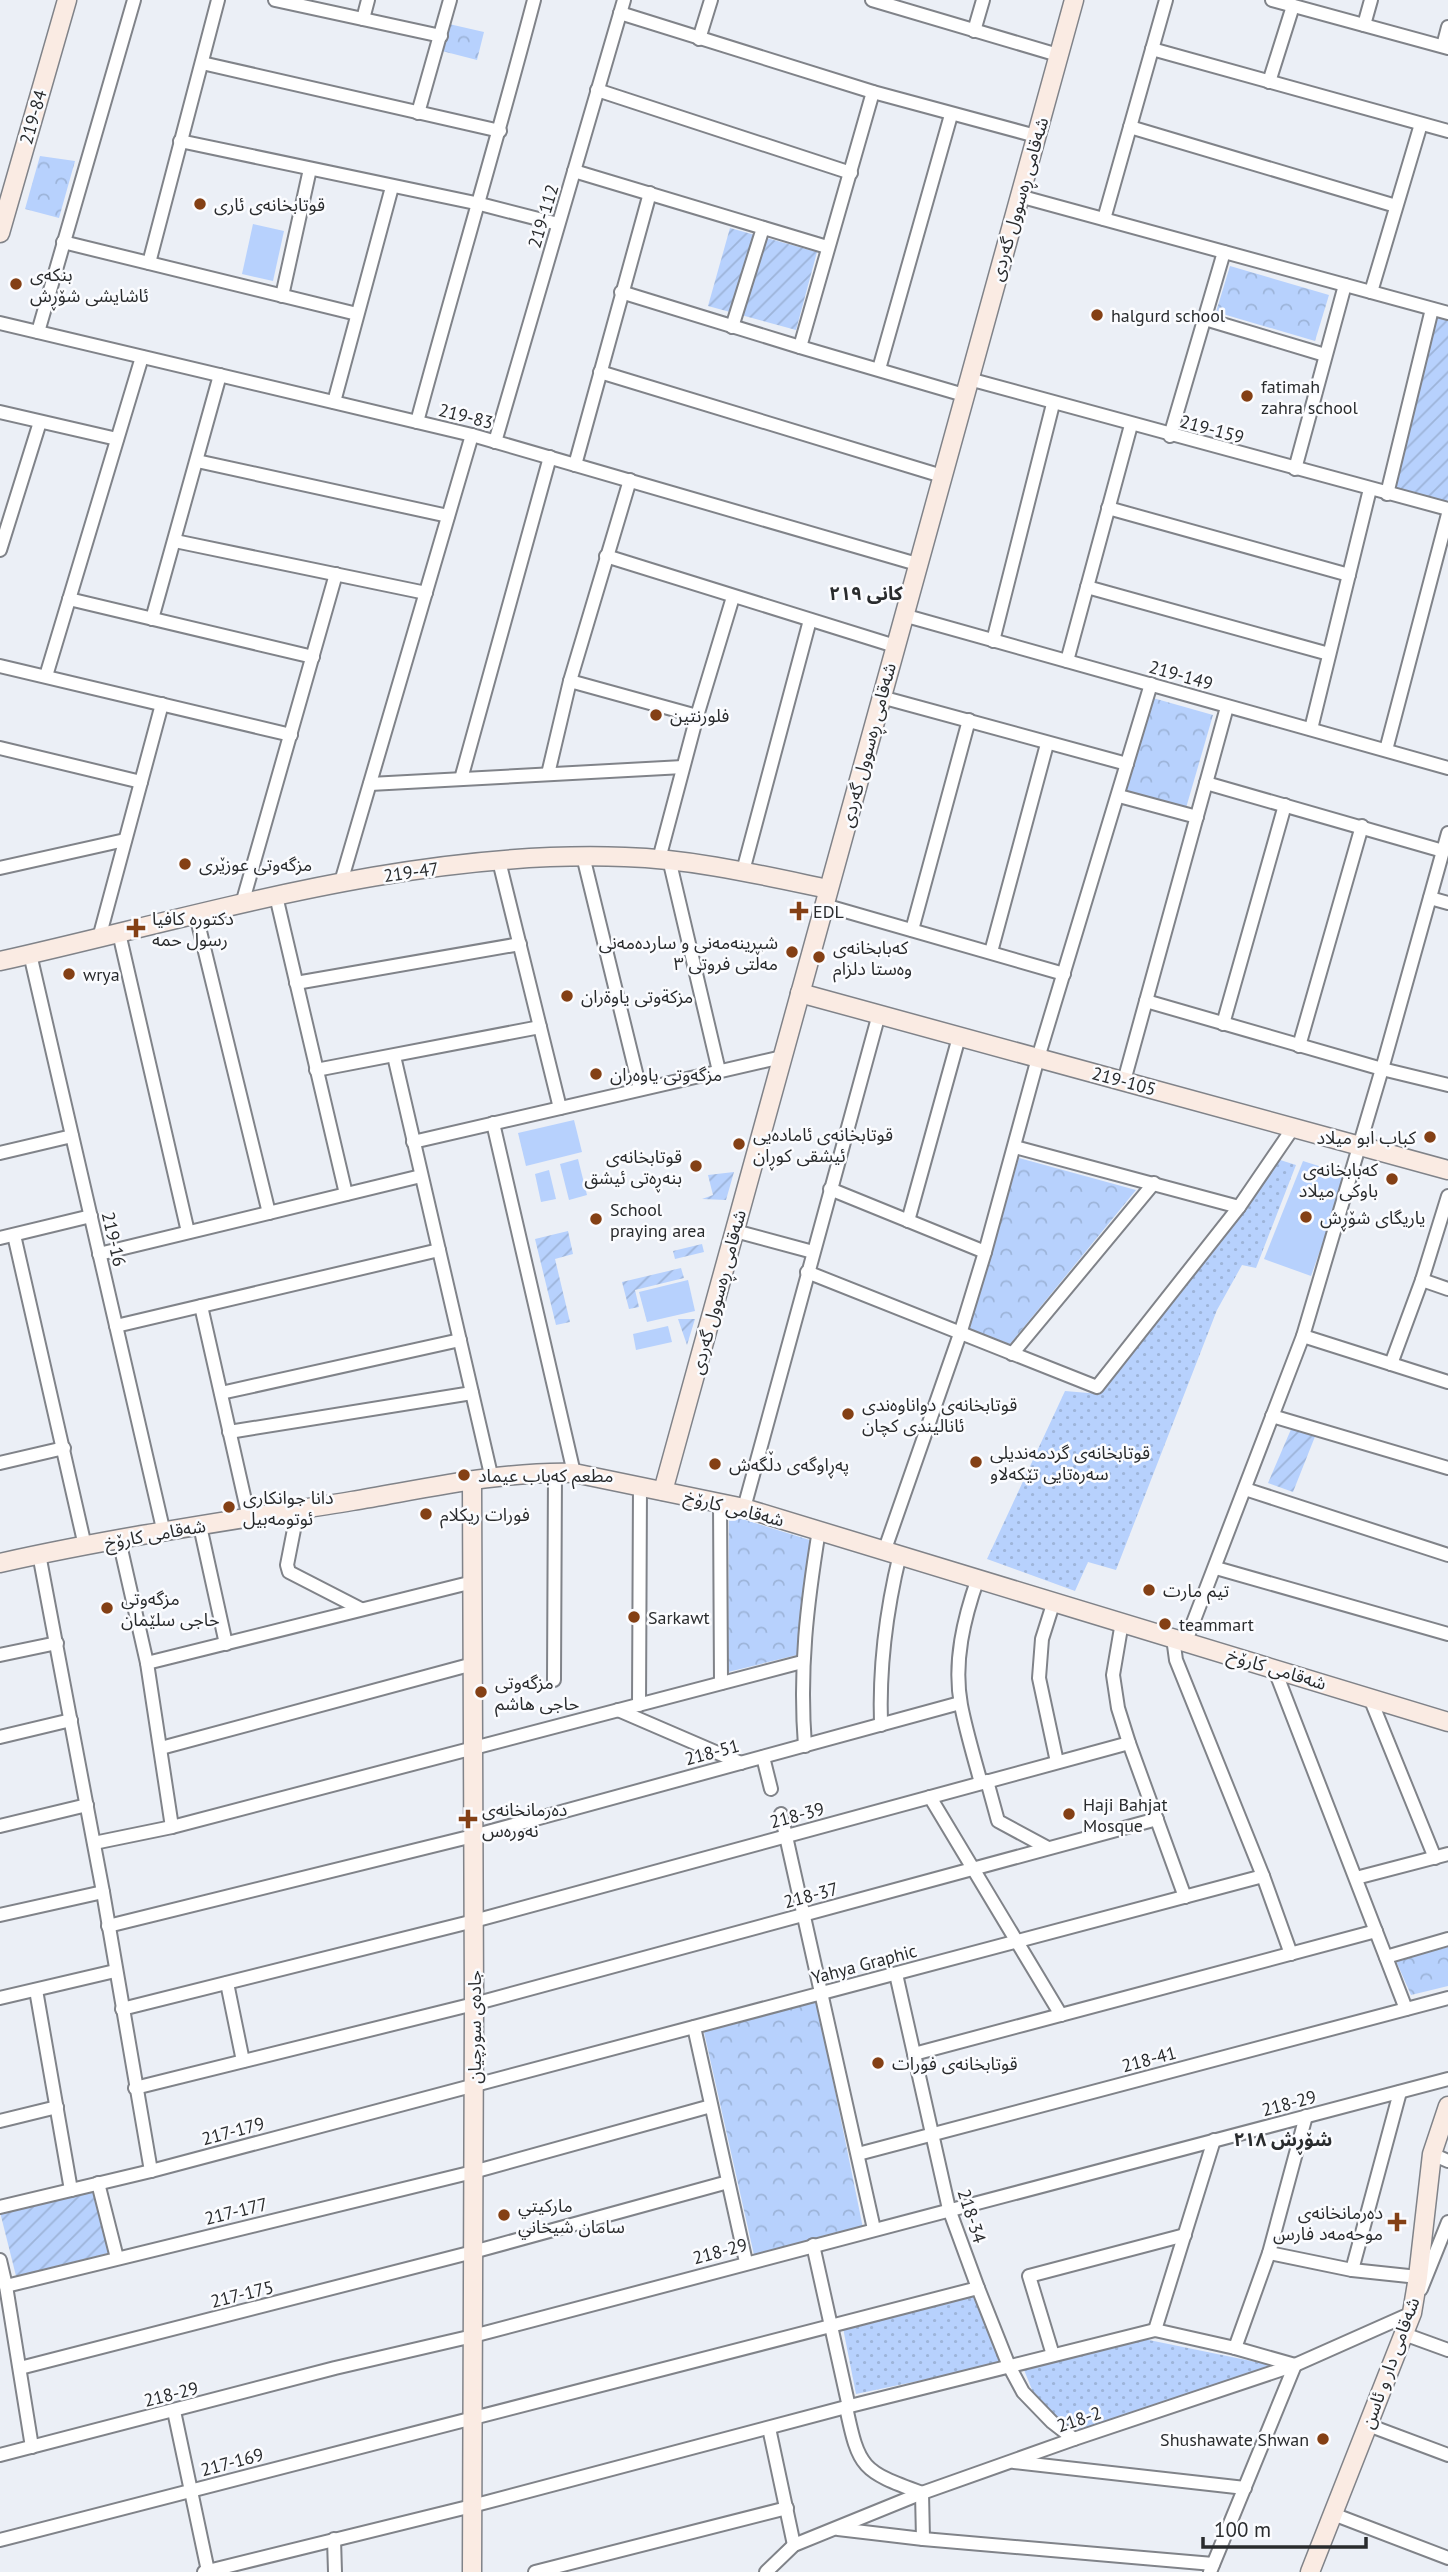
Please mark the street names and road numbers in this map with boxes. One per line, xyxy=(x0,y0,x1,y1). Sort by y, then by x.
street label: 219-84 xyxy=(14,87,52,147)
street label: شەقامی ڕەسوول گەردی xyxy=(985,114,1057,285)
street label: 219-112 xyxy=(522,181,564,251)
street label: 219-83 xyxy=(436,398,496,434)
street label: 219-159 xyxy=(1177,409,1247,449)
street label: 219-149 xyxy=(1146,655,1216,695)
street label: شەقامی ڕەسوول گەردی xyxy=(835,660,905,831)
street label: 219-47 xyxy=(382,857,440,887)
street label: 219-105 xyxy=(1089,1061,1159,1101)
street label: شەقامی ڕەسوول گەردی xyxy=(685,1207,755,1378)
street label: 219-16 xyxy=(97,1209,131,1269)
street label: شەقامی کارۆخ xyxy=(681,1484,786,1533)
street label: شەقامی کارۆخ xyxy=(103,1514,208,1556)
street label: شەقامی کارۆخ xyxy=(1224,1643,1329,1697)
street label: 218-51 xyxy=(682,1734,742,1770)
street label: 218-39 xyxy=(767,1797,827,1833)
street label: 218-37 xyxy=(781,1877,841,1913)
street label: Yahya Graphic xyxy=(809,1939,919,1989)
street label: جادەی سورچیان xyxy=(463,1970,486,2084)
street label: 218-41 xyxy=(1119,2041,1179,2077)
street label: 218-29 xyxy=(1259,2085,1319,2121)
street label: 217-179 xyxy=(199,2112,267,2150)
street label: 218-34 xyxy=(952,2186,992,2246)
street label: 217-177 xyxy=(202,2192,270,2230)
street label: 218-29 xyxy=(690,2233,750,2269)
street label: 217-175 xyxy=(208,2275,276,2313)
street label: شەقامی دار و ئاسن xyxy=(1356,2294,1424,2432)
street label: 218-29 xyxy=(141,2376,201,2412)
street label: 218-2 xyxy=(1054,2401,1104,2437)
street label: 217-169 xyxy=(198,2443,266,2481)

